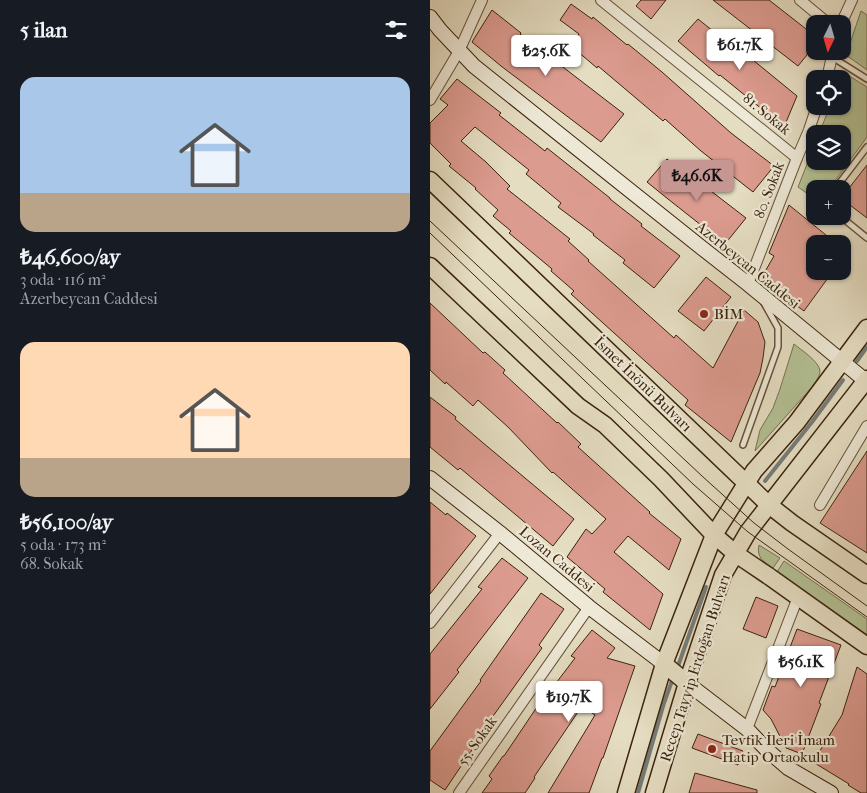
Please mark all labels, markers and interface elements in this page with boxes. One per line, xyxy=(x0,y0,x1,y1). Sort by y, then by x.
north arrow xyxy=(806,15,851,60)
map controls xyxy=(806,15,851,280)
icon: filters xyxy=(382,16,410,44)
text: 5 ilan xyxy=(20,18,68,42)
pin: ₺61.7K xyxy=(699,28,781,71)
pin: ₺25.6K xyxy=(505,34,587,77)
text: ₺61.7K xyxy=(718,35,762,54)
text: ₺25.6K xyxy=(522,41,570,60)
button: locate xyxy=(806,70,851,115)
street label: 81. Sokak xyxy=(739,89,795,139)
icon: home xyxy=(170,110,260,200)
button: layers xyxy=(806,125,851,170)
street label: 80. Sokak xyxy=(750,159,788,221)
pin: ₺46.6K xyxy=(656,160,738,202)
text: ₺46.6K xyxy=(672,166,722,185)
button: + xyxy=(806,180,851,225)
street label: Azerbeycan Caddesi xyxy=(691,217,804,313)
button: − xyxy=(806,235,851,280)
text: ₺46,600/ay xyxy=(20,245,120,269)
text: 3 oda · 116 m² xyxy=(20,270,106,289)
text: Azerbeycan Caddesi xyxy=(20,289,158,308)
place label: BİM xyxy=(714,305,744,323)
marker: BİM xyxy=(698,308,710,320)
street label: İsmet İnönü Bulvarı xyxy=(590,333,696,436)
icon: home xyxy=(170,375,260,465)
text: ₺56,100/ay xyxy=(20,510,113,534)
street label: Lozan Caddesi xyxy=(516,522,599,596)
text: 5 oda · 173 m² xyxy=(20,535,106,554)
text: 68. Sokak xyxy=(20,554,83,573)
street label: Recep Tayyip Erdoğan Bulvarı xyxy=(656,571,734,764)
pin: ₺56.1K xyxy=(760,646,842,688)
text: ₺56.1K xyxy=(778,652,824,671)
pin: ₺19.7K xyxy=(528,680,610,723)
text: ₺19.7K xyxy=(547,687,591,706)
street label: 55. Sokak xyxy=(453,712,501,769)
place label: Tevfik İleri İmam Hatip Ortaokulu xyxy=(722,731,836,766)
marker: Tevfik İleri İmam Hatip Ortaokulu xyxy=(706,743,718,755)

